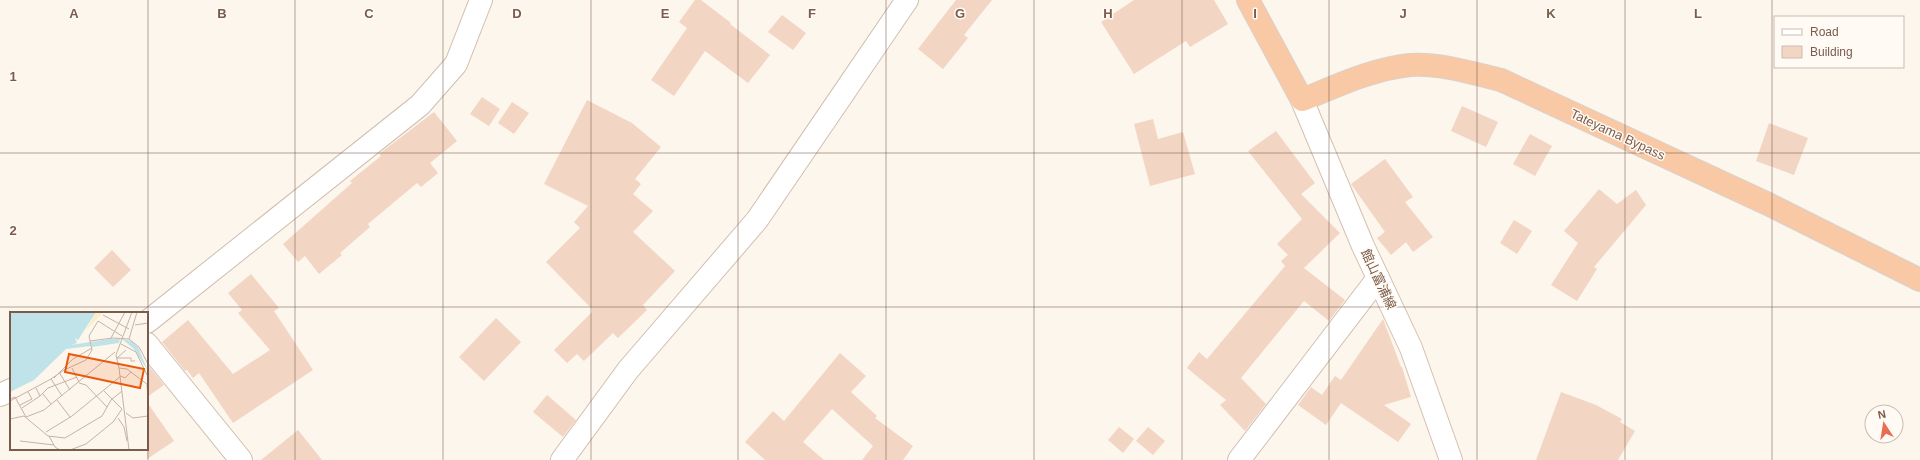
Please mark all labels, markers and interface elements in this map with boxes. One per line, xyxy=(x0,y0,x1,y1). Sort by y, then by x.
text: A xyxy=(69,6,79,21)
text: B xyxy=(217,6,227,21)
text: C xyxy=(364,6,374,21)
text: D xyxy=(512,6,522,21)
text: E xyxy=(661,6,670,21)
text: F xyxy=(808,6,816,21)
text: G xyxy=(955,6,965,21)
text: H xyxy=(1103,6,1113,21)
text: I xyxy=(1253,6,1257,21)
text: J xyxy=(1399,6,1407,21)
text: K xyxy=(1546,6,1556,21)
text: L xyxy=(1694,6,1702,21)
legend xyxy=(1774,16,1904,68)
text: Road xyxy=(1810,25,1839,39)
text: Building xyxy=(1810,45,1853,59)
text: 1 xyxy=(9,69,17,84)
street label: Tateyama Bypass xyxy=(1568,106,1668,163)
text: 2 xyxy=(9,223,17,238)
street label: 館山富浦線 xyxy=(1358,247,1399,312)
inset map xyxy=(10,312,148,450)
north arrow xyxy=(1864,404,1904,444)
text: N xyxy=(1877,408,1887,421)

